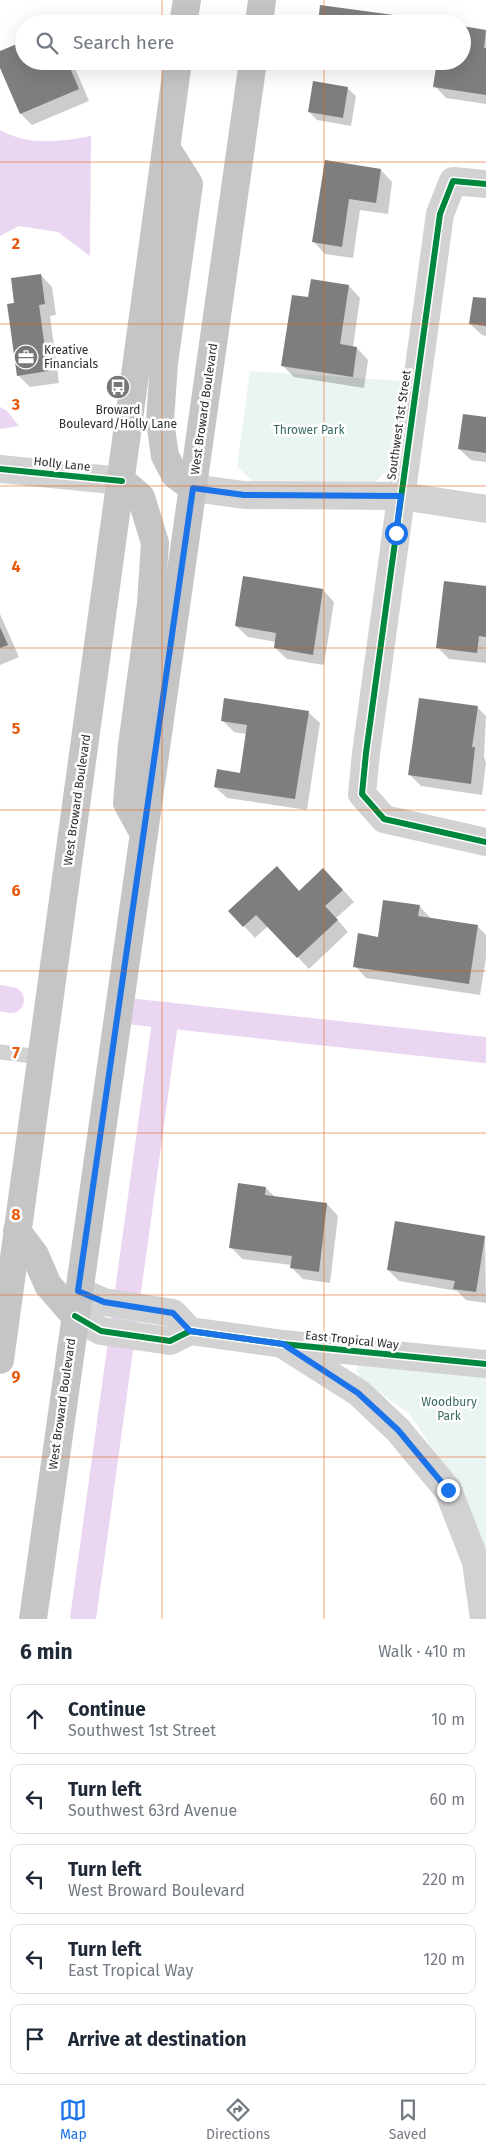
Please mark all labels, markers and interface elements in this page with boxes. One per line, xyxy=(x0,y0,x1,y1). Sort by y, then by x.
search box xyxy=(15,15,471,70)
icon: search xyxy=(33,29,61,57)
text: Search here xyxy=(73,31,174,54)
text: 2 xyxy=(12,234,20,253)
street label: West Broward Boulevard xyxy=(188,342,220,476)
place label: Kreative Financials xyxy=(44,343,98,371)
office icon: Kreative Financials xyxy=(13,344,39,370)
street label: Southwest 1st Street xyxy=(384,368,414,481)
bus stop icon: Broward Boulevard/Holly Lane xyxy=(105,374,131,400)
text: 3 xyxy=(11,395,20,414)
place label: Broward Boulevard/Holly Lane xyxy=(59,403,177,431)
park label: Thrower Park xyxy=(273,423,345,437)
street label: Holly Lane xyxy=(33,454,91,474)
route start xyxy=(385,522,408,545)
text: 4 xyxy=(11,557,21,576)
text: 5 xyxy=(12,719,21,738)
street label: West Broward Boulevard xyxy=(61,733,93,867)
text: 6 xyxy=(11,881,21,900)
text: 7 xyxy=(12,1043,20,1062)
text: 8 xyxy=(11,1205,21,1224)
street label: East Tropical Way xyxy=(305,1328,400,1352)
street label: West Broward Boulevard xyxy=(46,1337,78,1471)
text: 9 xyxy=(12,1367,21,1386)
park label: Woodbury Park xyxy=(421,1395,477,1423)
route end xyxy=(437,1479,460,1502)
text: 6 min xyxy=(20,1639,73,1665)
text: Walk · 410 m xyxy=(378,1642,466,1661)
text: Continue xyxy=(68,1698,146,1721)
icon: ahead xyxy=(21,1705,49,1733)
text: 10 m xyxy=(431,1710,465,1729)
text: Southwest 1st Street xyxy=(68,1721,216,1740)
text: Turn left xyxy=(68,1778,142,1801)
icon: left xyxy=(21,1785,49,1813)
text: 60 m xyxy=(430,1790,465,1809)
text: Southwest 63rd Avenue xyxy=(68,1801,237,1820)
text: Turn left xyxy=(68,1858,142,1881)
icon: left xyxy=(21,1865,49,1893)
text: 220 m xyxy=(422,1870,465,1889)
text: West Broward Boulevard xyxy=(68,1881,245,1900)
text: Turn left xyxy=(68,1938,142,1961)
icon: left xyxy=(21,1945,49,1973)
text: 120 m xyxy=(423,1950,465,1969)
text: East Tropical Way xyxy=(68,1961,193,1980)
icon: arrive xyxy=(21,2025,49,2053)
text: Arrive at destination xyxy=(68,2028,247,2051)
tab: Map xyxy=(59,2096,87,2143)
tab: Directions xyxy=(206,2096,270,2143)
tab: Saved xyxy=(389,2096,427,2143)

